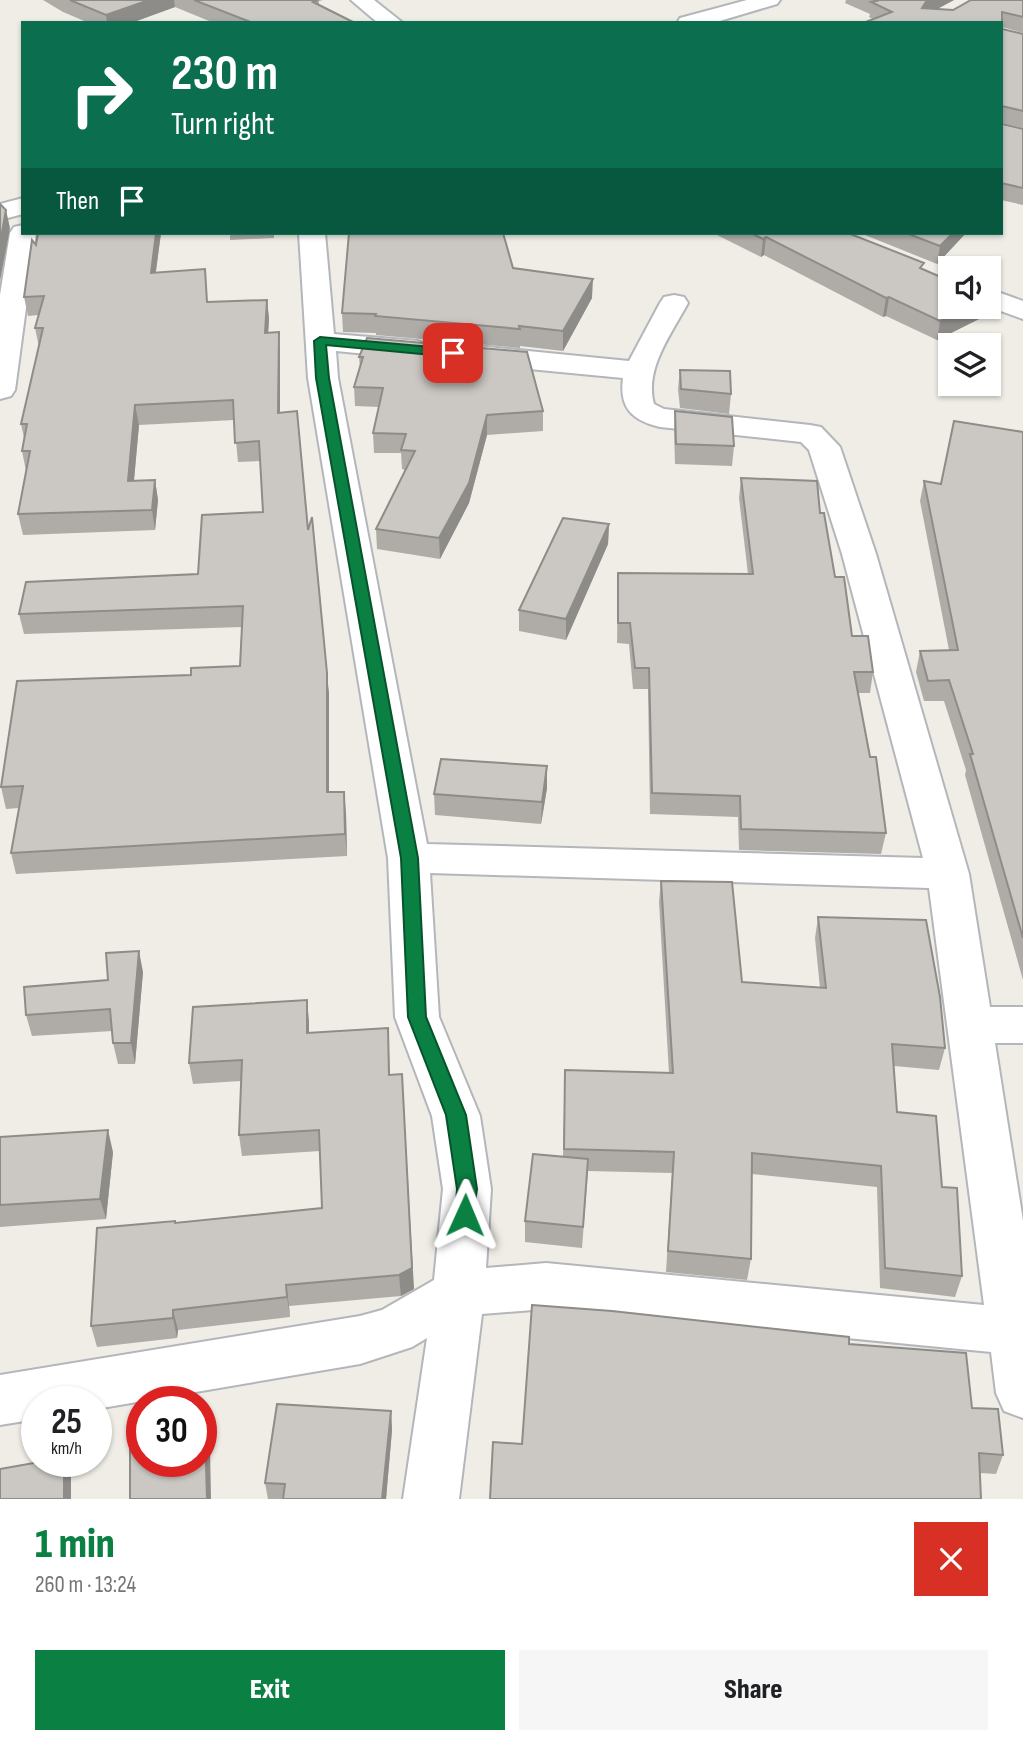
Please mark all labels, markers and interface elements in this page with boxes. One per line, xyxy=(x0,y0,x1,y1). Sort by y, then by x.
text: 230 m xyxy=(171,45,278,104)
icon: right xyxy=(56,49,147,140)
text: Turn right xyxy=(171,105,275,144)
icon: arrive xyxy=(113,182,151,220)
text: Then xyxy=(56,186,99,217)
map controls xyxy=(938,256,1001,396)
button: sound xyxy=(938,256,1001,319)
pin xyxy=(423,323,483,383)
button: layers xyxy=(938,333,1001,396)
icon: arrive xyxy=(434,334,472,372)
position arrow xyxy=(428,1178,502,1252)
speed limit sign: 30 xyxy=(126,1386,217,1477)
text: 25 xyxy=(51,1401,82,1444)
text: km/h xyxy=(51,1438,82,1459)
text: 1 min xyxy=(35,1519,115,1570)
button: close xyxy=(914,1522,988,1596)
text: 260 m · 13:24 xyxy=(35,1571,136,1599)
button: Exit xyxy=(35,1650,505,1730)
button: Share xyxy=(519,1650,988,1730)

